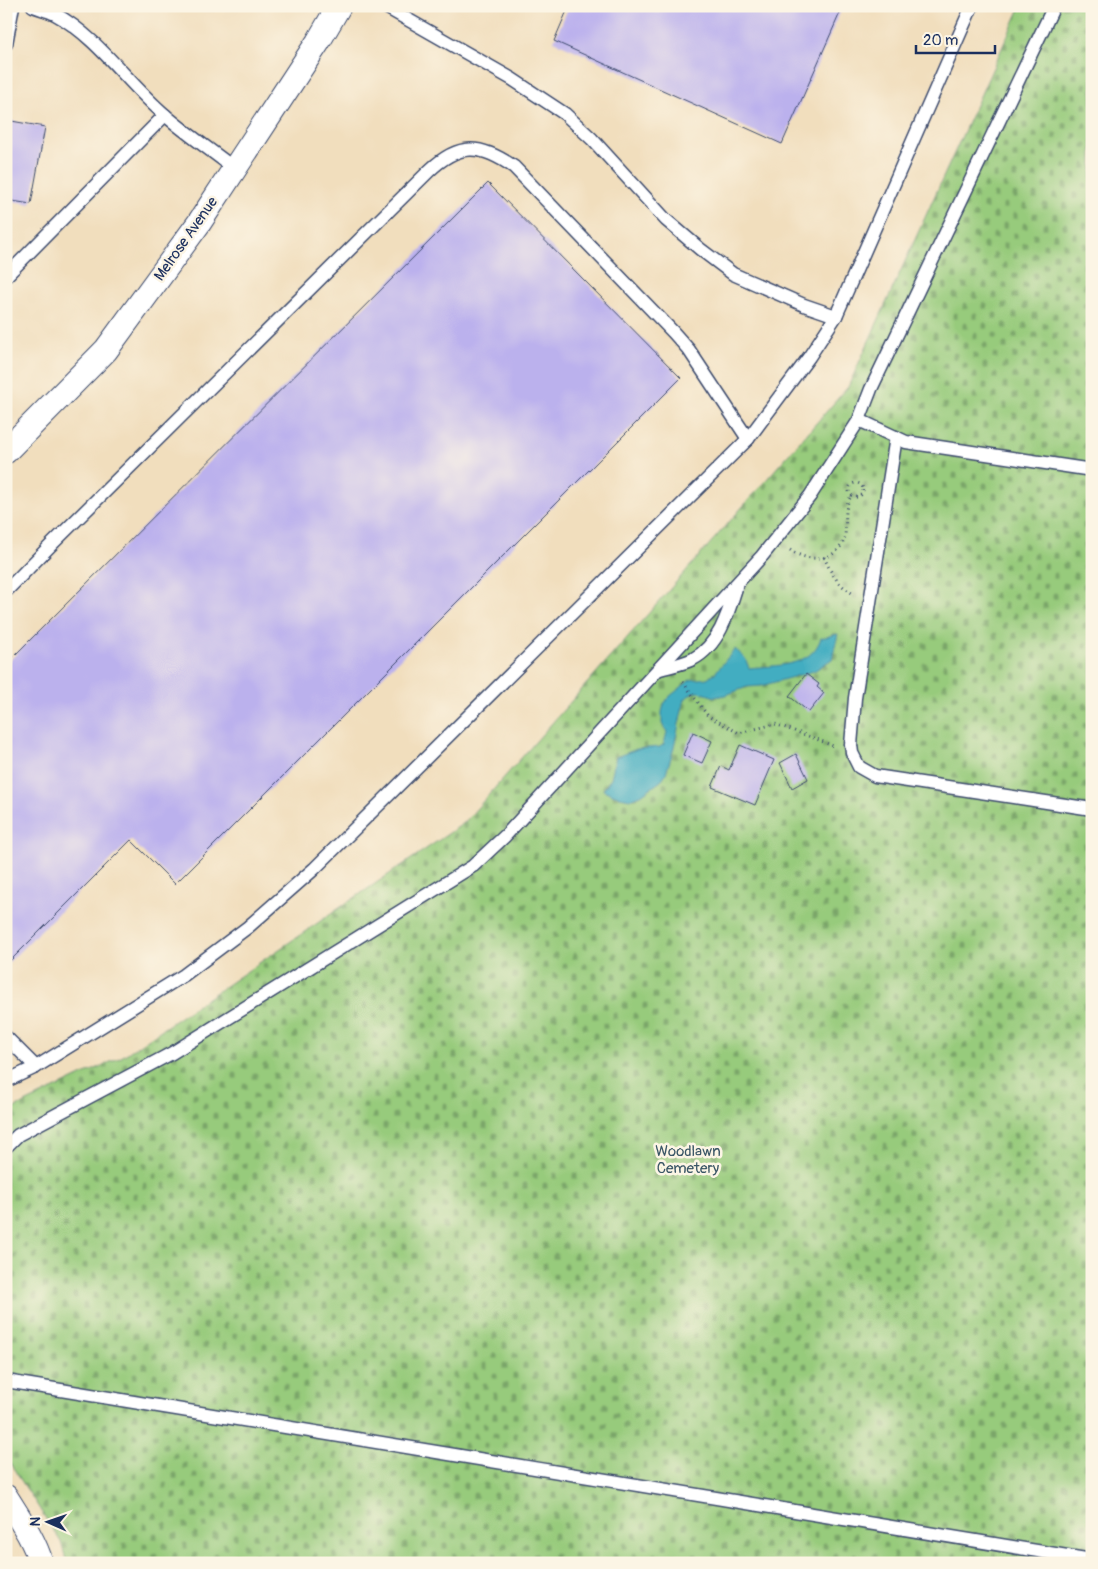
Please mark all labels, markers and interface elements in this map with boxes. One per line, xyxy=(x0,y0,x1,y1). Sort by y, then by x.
scale bar xyxy=(916,22,994,54)
text: 20 m xyxy=(923,31,958,50)
street label: Melrose Avenue xyxy=(150,193,222,285)
park label: Woodlawn Cemetery xyxy=(655,1142,721,1178)
north arrow xyxy=(22,1496,72,1546)
text: N xyxy=(27,1517,44,1527)

